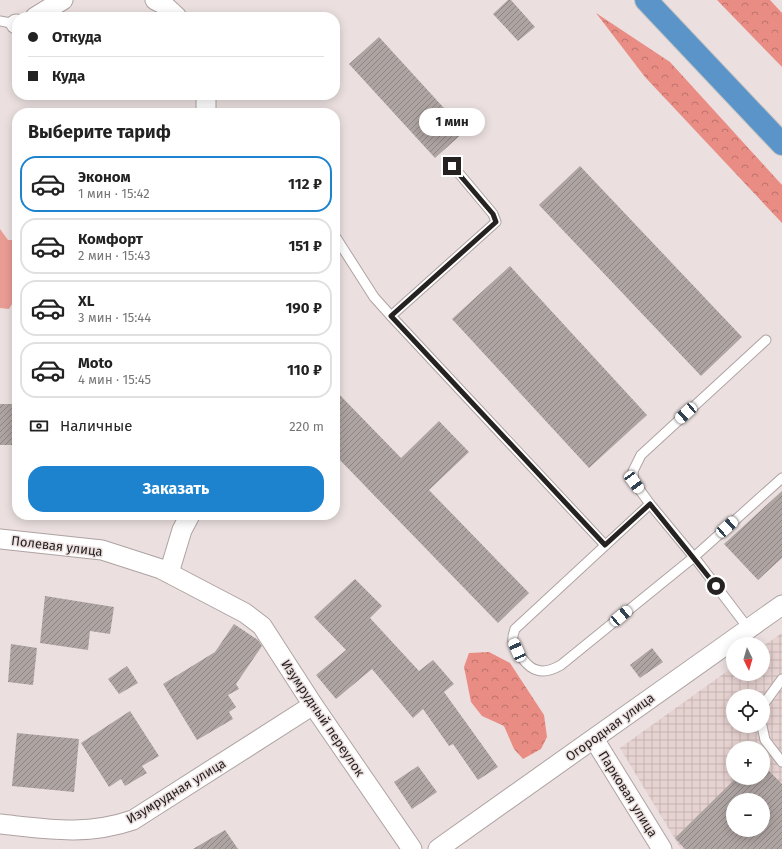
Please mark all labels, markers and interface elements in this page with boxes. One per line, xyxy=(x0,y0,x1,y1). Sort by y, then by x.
text: Откуда xyxy=(52,28,102,46)
text: Куда xyxy=(52,67,85,85)
callout: 1 мин xyxy=(419,108,485,136)
text: 1 мин xyxy=(435,114,469,129)
text: Выберите тариф xyxy=(28,121,171,143)
route end xyxy=(443,157,461,175)
icon: car xyxy=(30,166,66,202)
text: Эконом xyxy=(78,168,131,186)
text: 112 ₽ xyxy=(288,175,322,193)
text: 1 мин · 15:42 xyxy=(78,186,150,201)
icon: car xyxy=(30,228,66,264)
text: Комфорт xyxy=(78,230,143,248)
text: 151 ₽ xyxy=(288,237,322,255)
text: 2 мин · 15:43 xyxy=(78,248,151,263)
icon: car xyxy=(30,290,66,326)
text: XL xyxy=(78,292,94,310)
text: 190 ₽ xyxy=(285,299,322,317)
text: 3 мин · 15:44 xyxy=(78,310,151,325)
icon: car xyxy=(30,352,66,388)
text: Moto xyxy=(78,354,113,372)
text: 110 ₽ xyxy=(287,361,322,379)
text: 4 мин · 15:45 xyxy=(78,372,151,387)
car xyxy=(673,401,699,425)
icon: cash xyxy=(28,415,50,437)
text: Наличные xyxy=(60,417,132,435)
text: 220 m xyxy=(289,419,324,434)
button: Заказать xyxy=(28,466,324,512)
car xyxy=(622,469,646,495)
car xyxy=(714,515,740,539)
street label: Полевая улица xyxy=(10,533,104,559)
route start xyxy=(707,577,725,595)
car xyxy=(608,604,634,628)
car xyxy=(507,637,527,663)
north arrow xyxy=(726,637,770,681)
map controls xyxy=(726,637,770,837)
street label: Изумрудный переулок xyxy=(278,657,368,779)
button: locate xyxy=(726,689,770,733)
street label: Огородная улица xyxy=(563,690,657,764)
button: + xyxy=(726,741,770,785)
street label: Парковая улица xyxy=(595,748,661,840)
street label: Изумрудная улица xyxy=(124,755,228,827)
button: − xyxy=(726,793,770,837)

